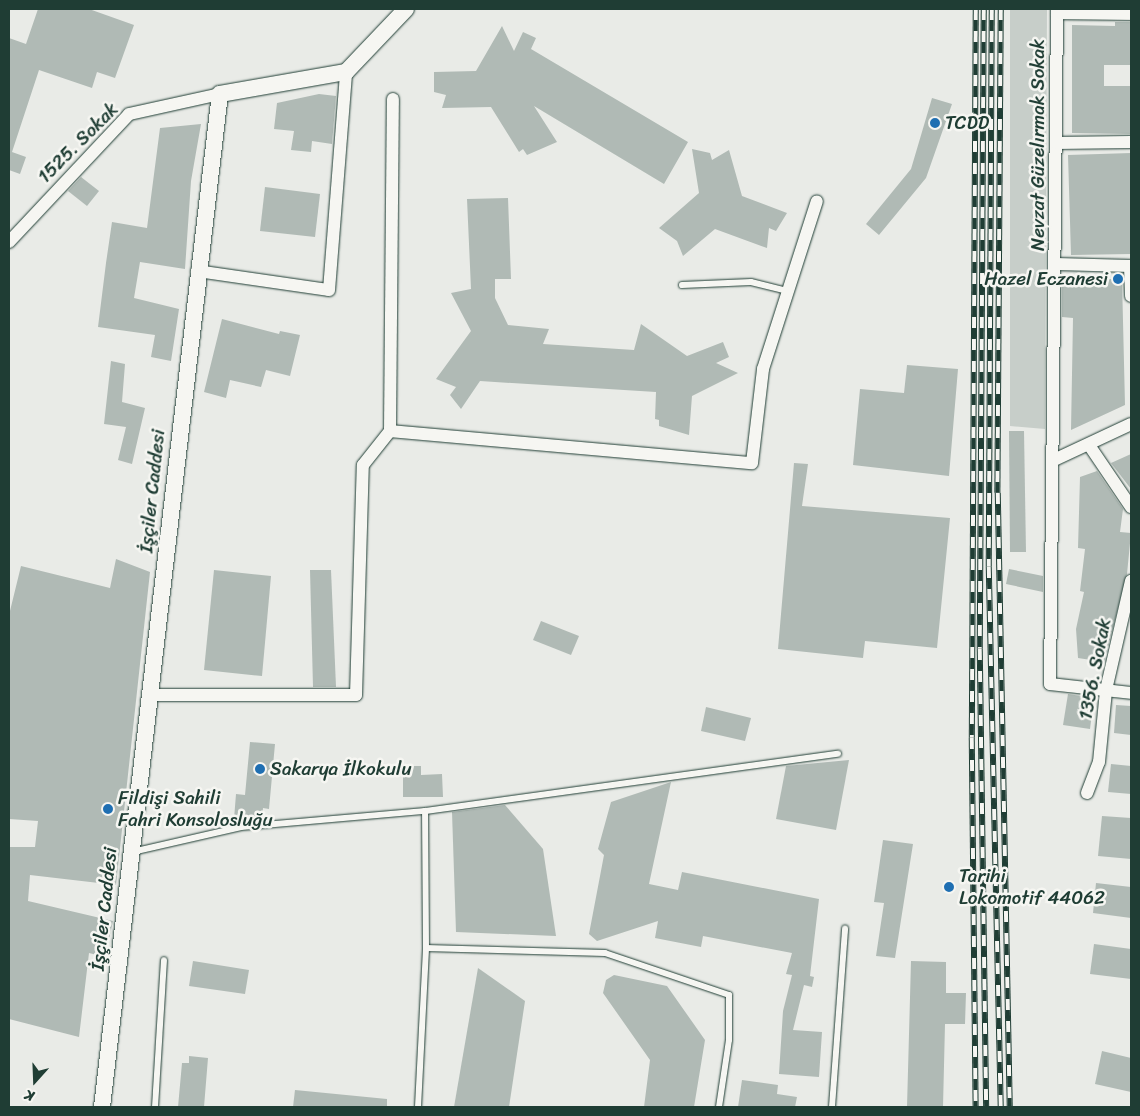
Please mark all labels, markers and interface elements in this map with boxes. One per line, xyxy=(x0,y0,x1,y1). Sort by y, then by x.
street label: Nevzat Güzelırmak Sokak xyxy=(1027,39,1049,251)
street label: 1525. Sokak xyxy=(33,98,123,188)
place label: TCDD xyxy=(945,112,989,134)
marker: TCDD xyxy=(929,117,941,129)
place label: Hazel Eczanesi xyxy=(983,268,1108,290)
marker: Hazel Eczanesi xyxy=(1112,273,1124,285)
street label: İşçiler Caddesi xyxy=(134,429,170,553)
street label: 1356. Sokak xyxy=(1074,616,1116,722)
place label: Sakarya İlkokulu xyxy=(270,758,412,780)
marker: Sakarya İlkokulu xyxy=(254,763,266,775)
place label: Fildişi Sahili Fahri Konsolosluğu xyxy=(118,787,275,831)
marker: Fildişi Sahili Fahri Konsolosluğu xyxy=(102,803,114,815)
street label: İşçiler Caddesi xyxy=(86,847,122,971)
place label: Tarihi Lokomotif 44062 xyxy=(959,865,1105,909)
marker: Tarihi Lokomotif 44062 xyxy=(943,881,955,893)
north arrow xyxy=(10,1056,60,1106)
text: K xyxy=(21,1082,38,1109)

